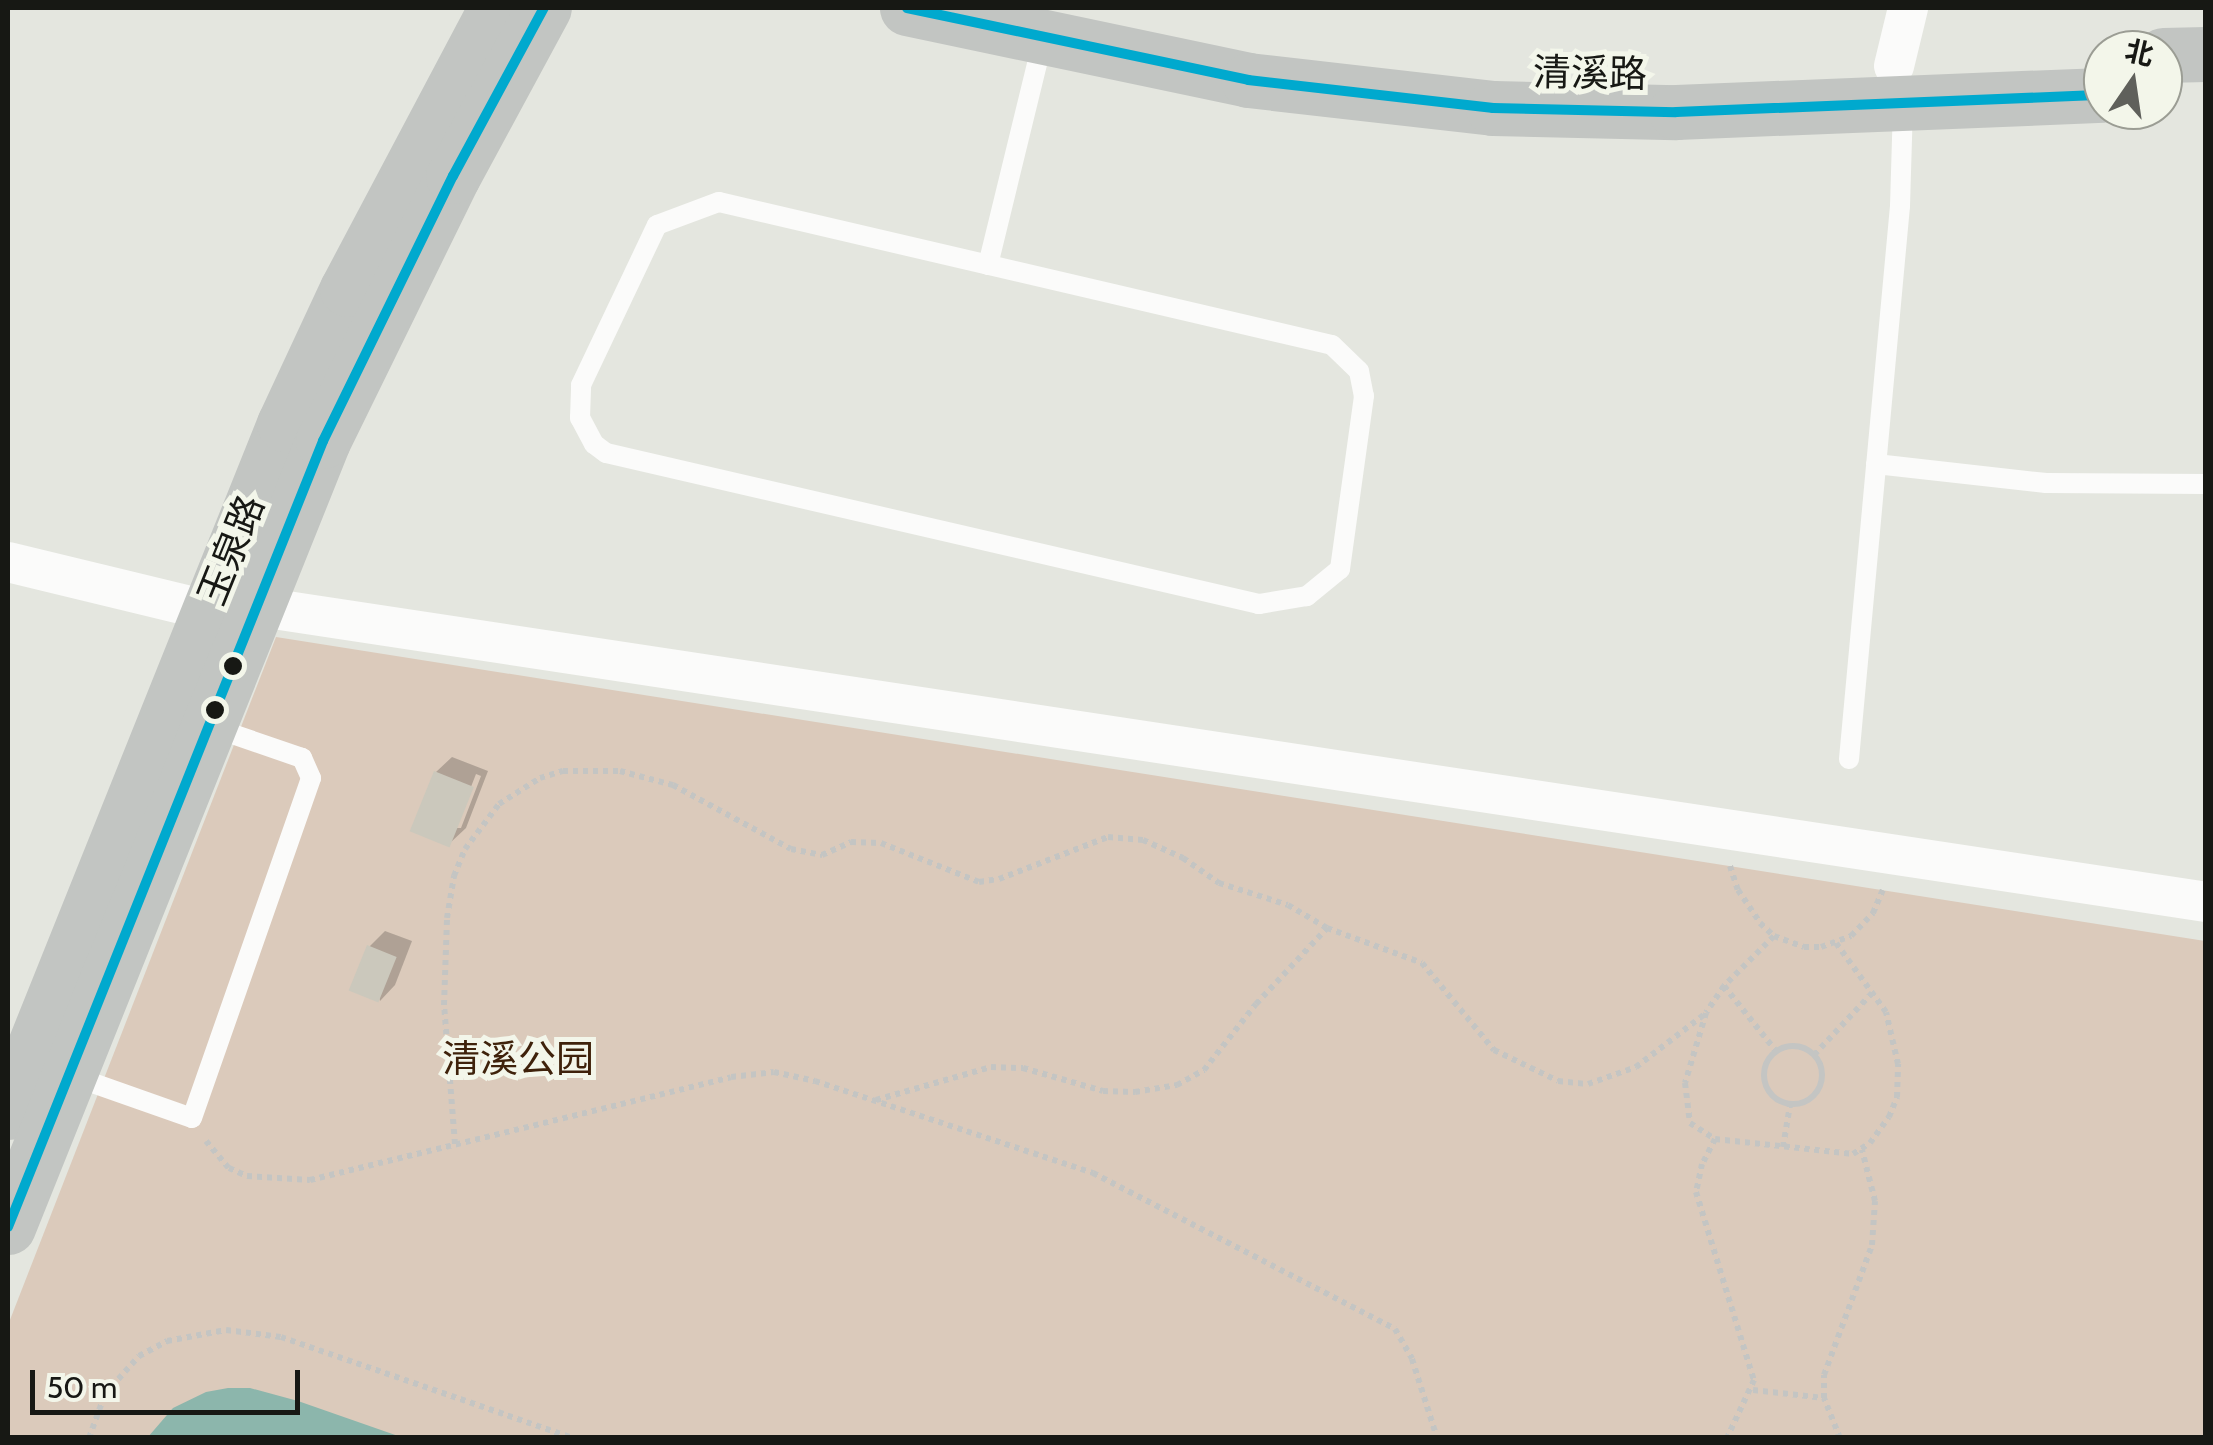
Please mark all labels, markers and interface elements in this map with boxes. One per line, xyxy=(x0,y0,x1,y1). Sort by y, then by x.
north arrow xyxy=(2083,30,2183,130)
text: 北 xyxy=(2122,33,2157,72)
street label: 清溪路 xyxy=(1533,49,1647,97)
street label: 玉泉路 xyxy=(189,489,273,611)
unlabelled marker xyxy=(223,656,243,676)
unlabelled marker xyxy=(205,700,225,720)
park label: 清溪公园 xyxy=(442,1036,594,1082)
scale bar xyxy=(35,1350,305,1412)
text: 50 m xyxy=(47,1369,117,1406)

